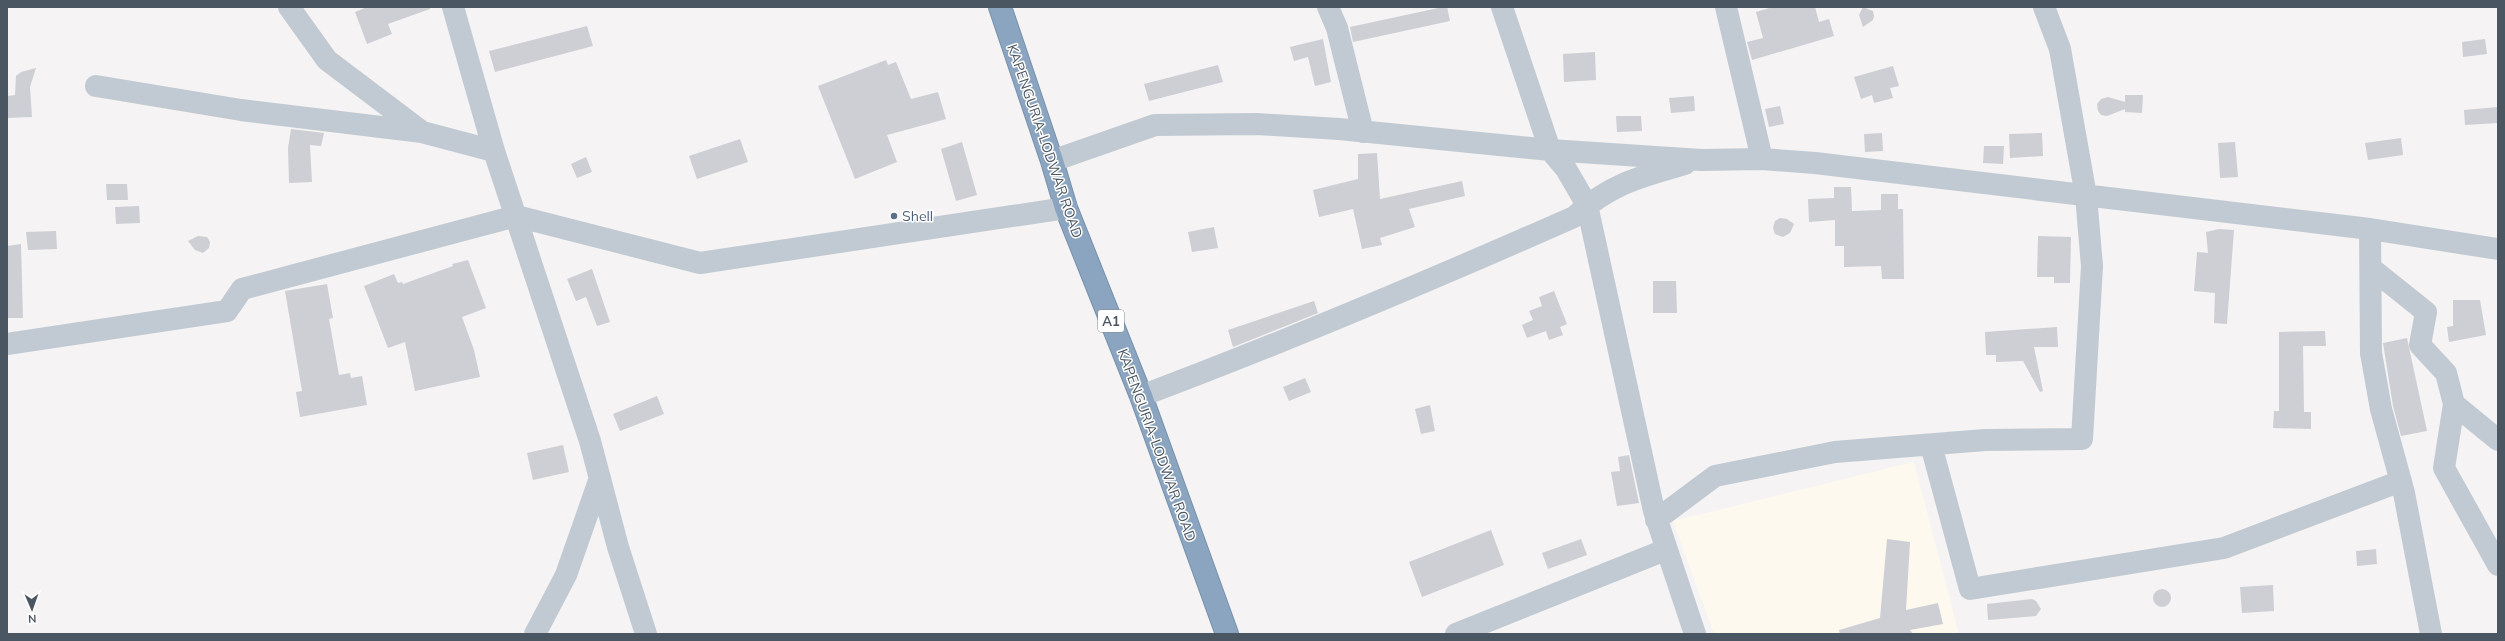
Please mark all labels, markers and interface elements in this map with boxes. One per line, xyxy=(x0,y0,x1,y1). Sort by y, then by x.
street label: KAPENGURIA-LODWAR ROAD xyxy=(1003,42,1087,240)
place label: Shell xyxy=(902,207,933,225)
marker: Shell xyxy=(889,211,899,221)
road number: A1 xyxy=(1098,310,1124,332)
street label: KAPENGURIA-LODWAR ROAD xyxy=(1114,346,1200,544)
north arrow xyxy=(12,589,52,629)
text: N xyxy=(28,612,37,626)

